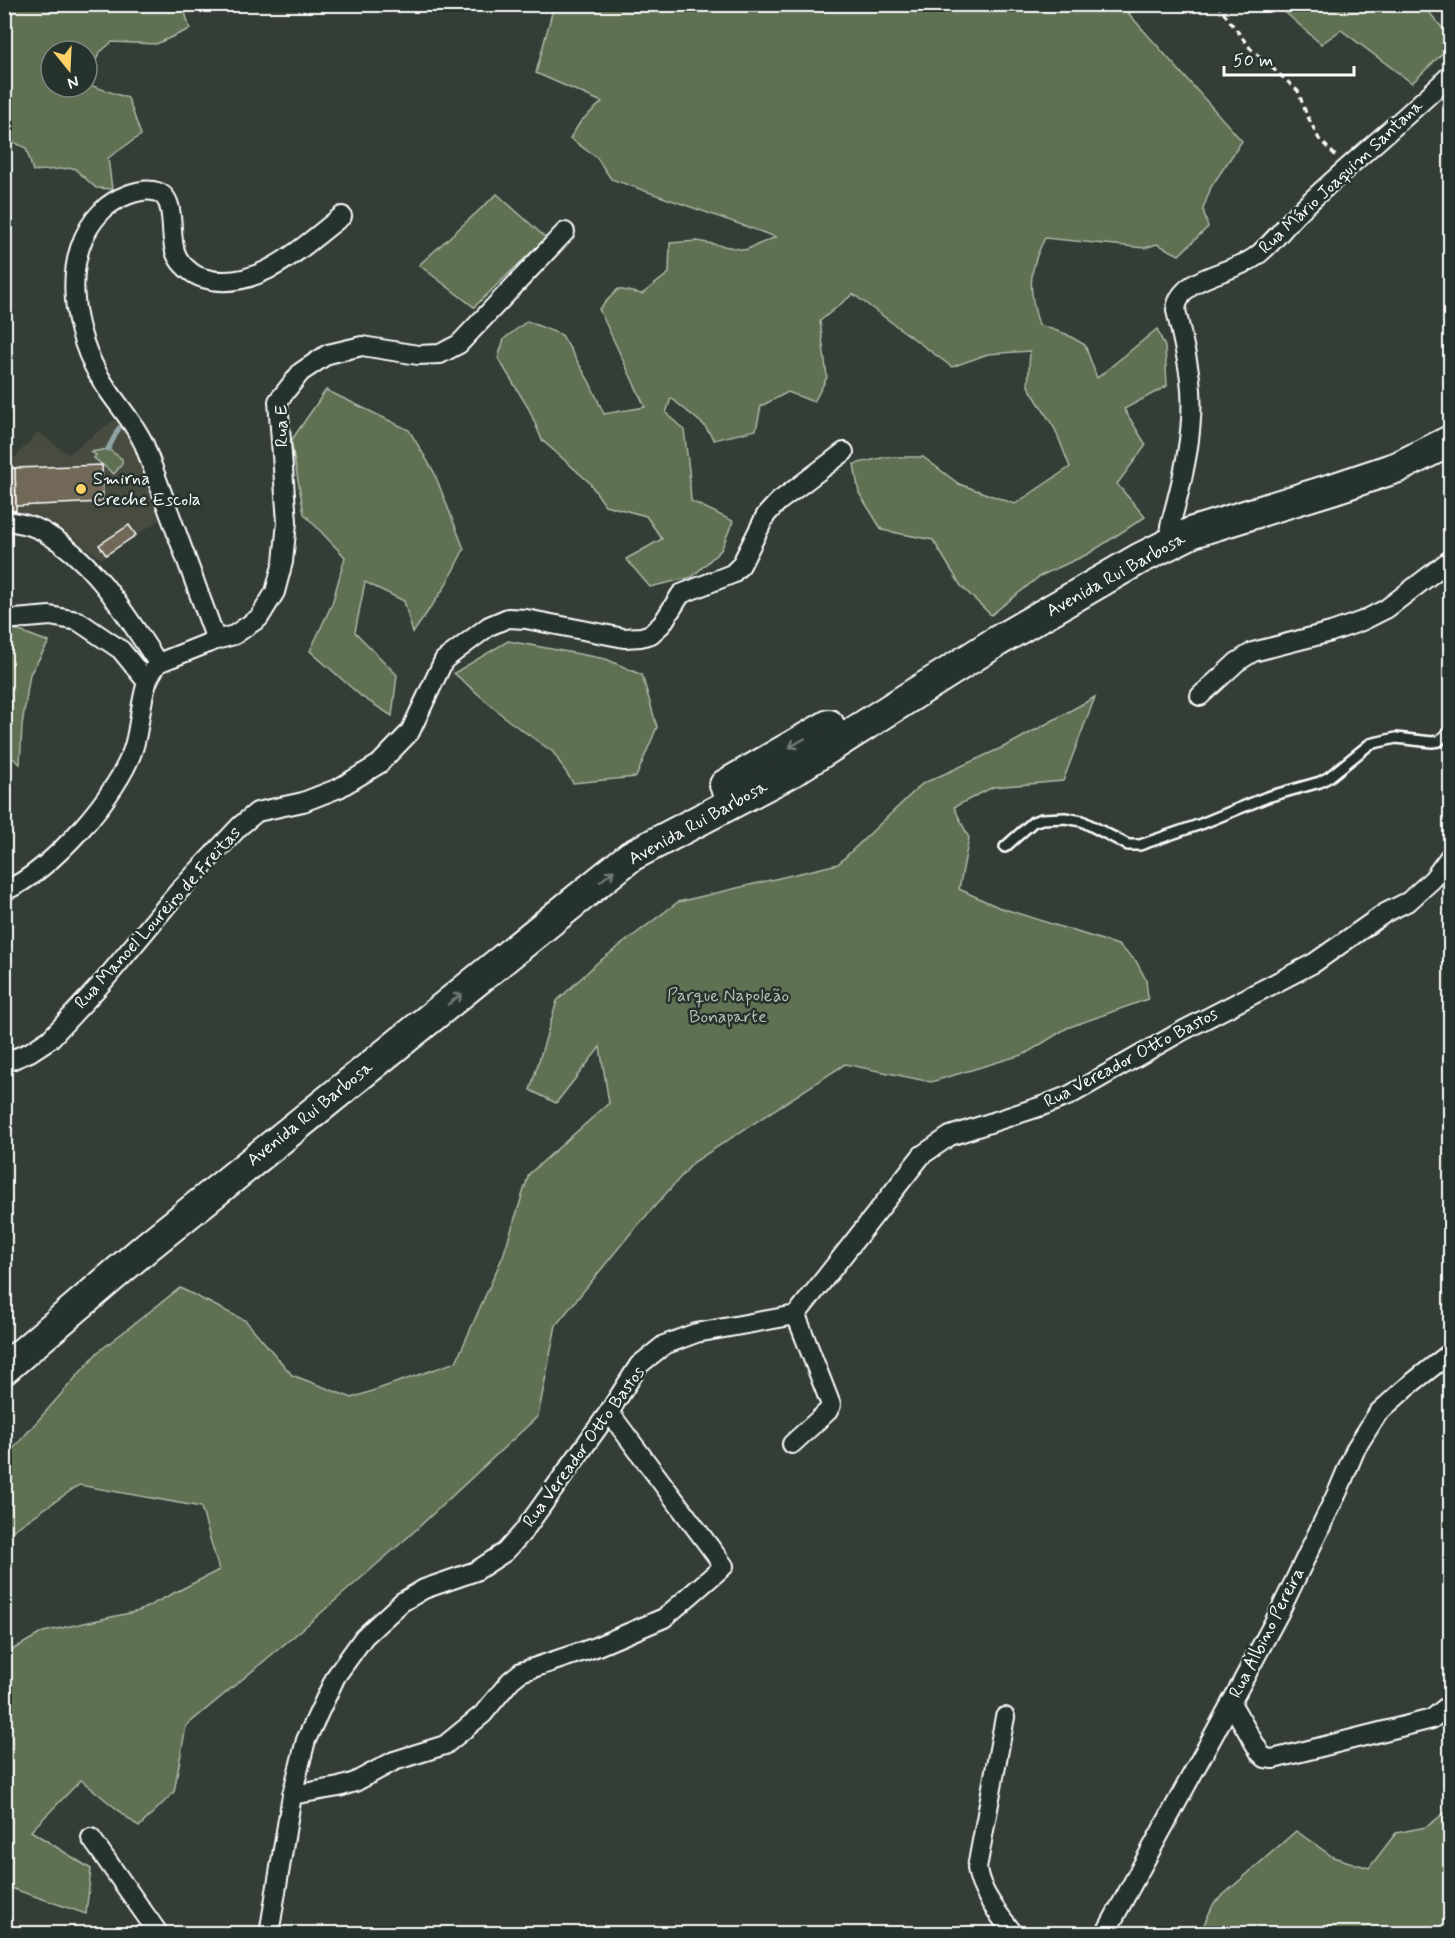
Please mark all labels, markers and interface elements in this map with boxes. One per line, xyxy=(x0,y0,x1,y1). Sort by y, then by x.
north arrow xyxy=(39,39,99,99)
scale bar xyxy=(1224,39,1354,77)
text: 50 m xyxy=(1233,49,1273,73)
text: N xyxy=(65,70,81,93)
street label: Rua Mário Joaquim Santana xyxy=(1254,94,1429,260)
street label: Rua E xyxy=(270,405,294,447)
place label: Smirna Creche Escola xyxy=(93,467,201,512)
marker: Smirna Creche Escola xyxy=(74,482,88,496)
street label: Avenida Rui Barbosa xyxy=(1042,527,1190,623)
one-way arrow xyxy=(789,738,807,749)
street label: Avenida Rui Barbosa xyxy=(624,775,772,871)
street label: Rua Manoel Loureiro de Freitas xyxy=(69,821,247,1015)
one-way arrow xyxy=(599,870,615,883)
park label: Parque Napoleão Bonaparte xyxy=(667,984,789,1029)
one-way arrow xyxy=(447,992,462,1006)
street label: Rua Vereador Otto Bastos xyxy=(1040,1002,1222,1114)
street label: Avenida Rui Barbosa xyxy=(242,1056,378,1172)
street label: Rua Vereador Otto Bastos xyxy=(517,1362,651,1532)
street label: Rua Albino Pereira xyxy=(1224,1563,1310,1703)

